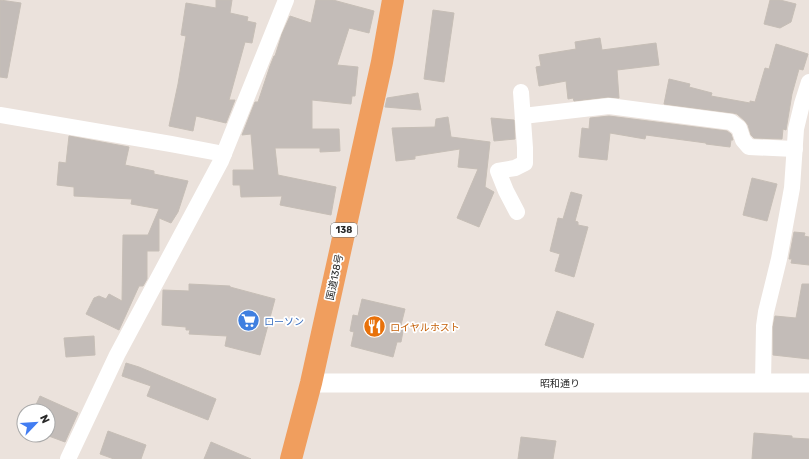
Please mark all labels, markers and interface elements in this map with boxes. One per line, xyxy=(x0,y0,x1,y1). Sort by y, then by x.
road number: 138 xyxy=(331,223,357,237)
street label: 国道138号 xyxy=(324,253,346,301)
supermarket icon: ローソン xyxy=(236,308,262,334)
restaurant icon: ロイヤルホスト xyxy=(362,314,388,340)
place label: ローソン xyxy=(264,316,304,328)
place label: ロイヤルホスト xyxy=(390,322,460,334)
street label: 昭和通り xyxy=(540,378,580,390)
north arrow xyxy=(16,403,56,443)
text: N xyxy=(37,413,52,425)

